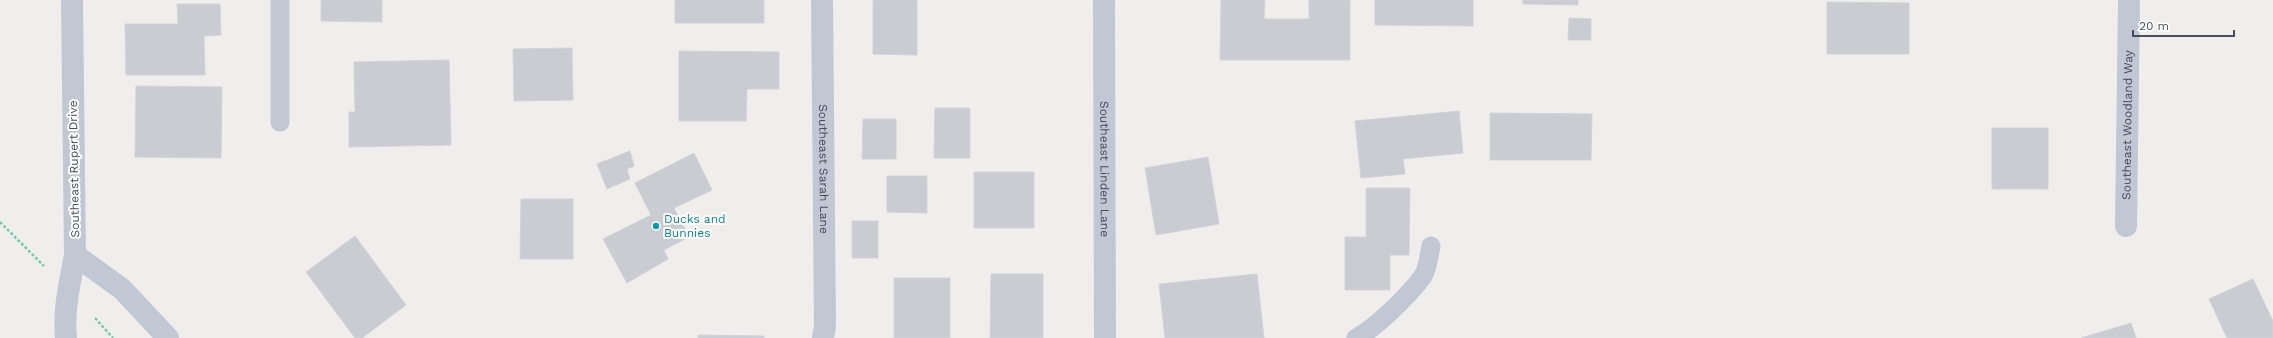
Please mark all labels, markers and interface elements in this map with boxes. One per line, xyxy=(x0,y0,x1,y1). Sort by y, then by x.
scale bar xyxy=(2133,12,2234,38)
text: 20 m xyxy=(2139,19,2169,33)
street label: Southeast Woodland Way xyxy=(2119,49,2135,200)
street label: Southeast Rupert Drive xyxy=(66,100,82,238)
street label: Southeast Linden Lane xyxy=(1097,101,1112,237)
street label: Southeast Sarah Lane xyxy=(816,104,831,234)
place label: Ducks and Bunnies xyxy=(664,212,726,240)
marker: Ducks and Bunnies xyxy=(651,221,661,231)

